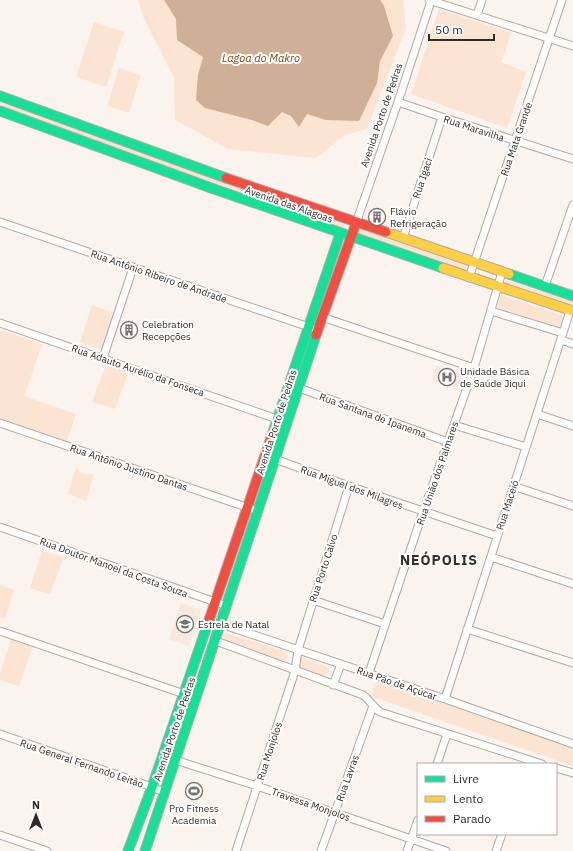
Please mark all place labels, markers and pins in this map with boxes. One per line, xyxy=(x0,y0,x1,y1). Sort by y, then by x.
place label: Flávio Refrigeração xyxy=(390,205,447,230)
building icon: Flávio Refrigeração xyxy=(367,207,387,227)
place label: Celebration Recepções xyxy=(142,318,194,343)
building icon: Celebration Recepções xyxy=(119,320,139,340)
place label: Unidade Básica de Saúde Jiqui xyxy=(460,365,530,390)
hospital icon: Unidade Básica de Saúde Jiqui xyxy=(437,367,457,387)
school or university icon: Estrela de Natal xyxy=(175,614,195,634)
place label: Estrela de Natal xyxy=(198,618,270,631)
sports icon: Pro Fitness Academia xyxy=(184,781,204,801)
place label: Pro Fitness Academia xyxy=(169,802,219,827)

